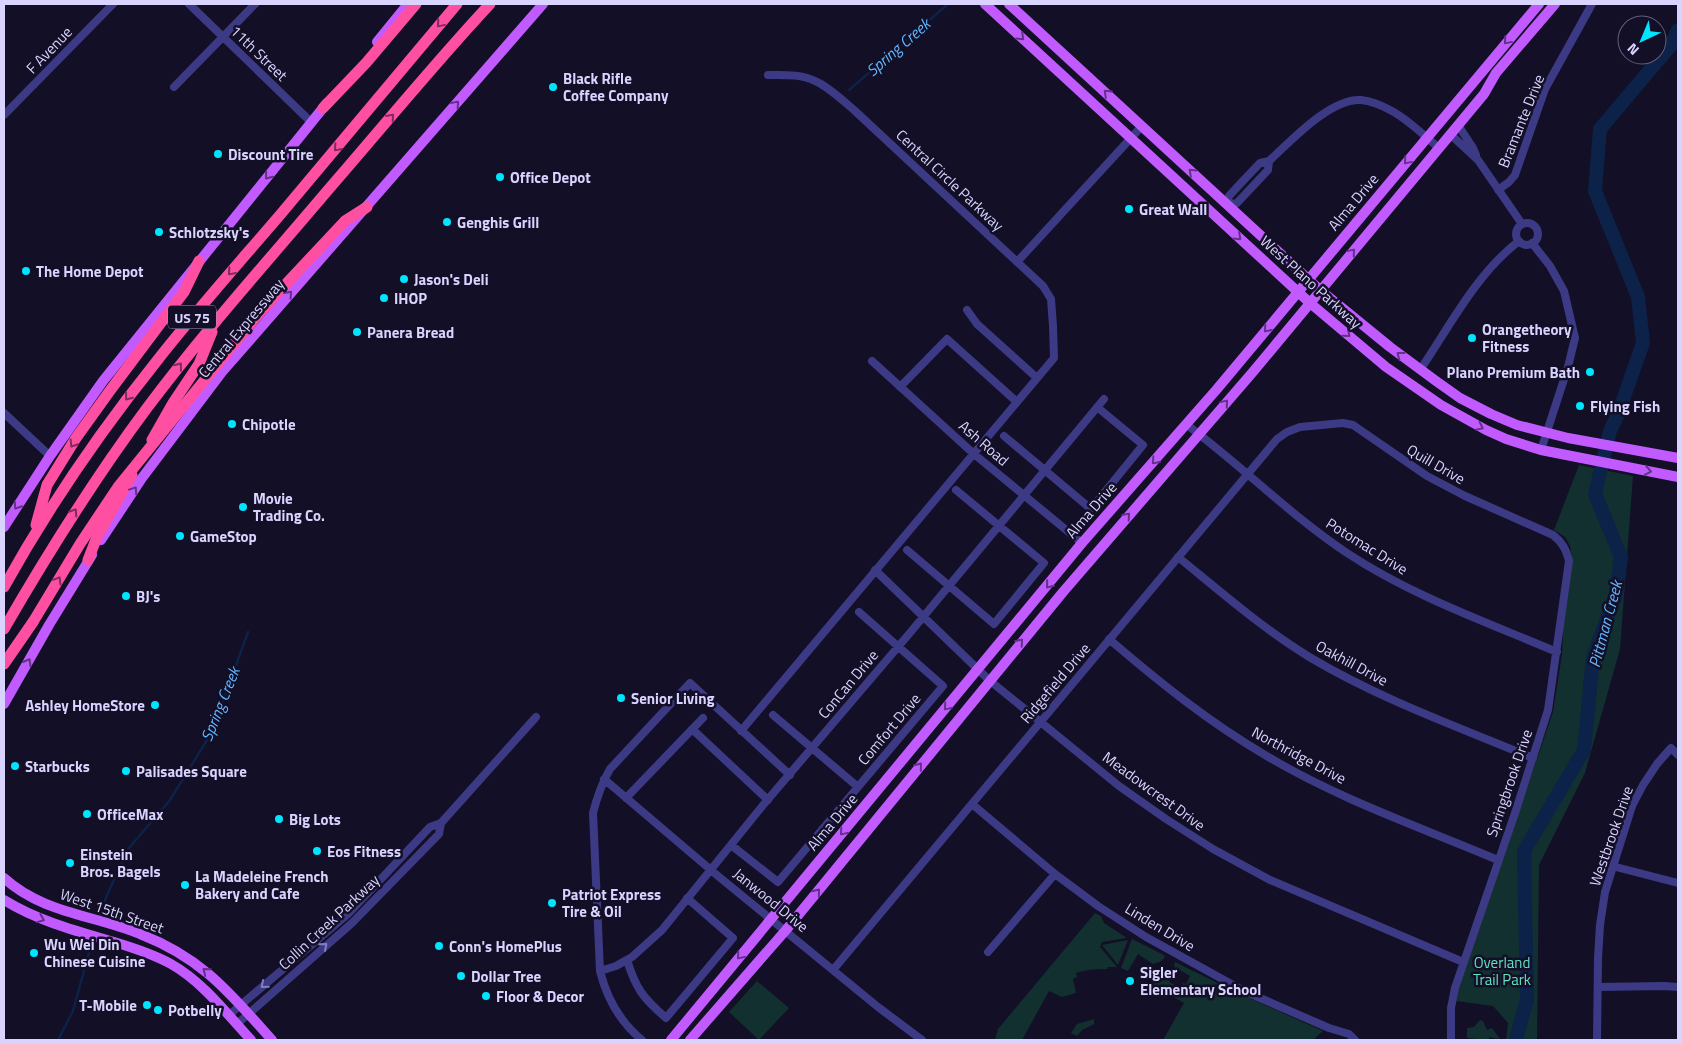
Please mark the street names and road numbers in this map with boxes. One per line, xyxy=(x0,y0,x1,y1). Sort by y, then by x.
street label: 11th Street xyxy=(225,20,293,87)
street label: F Avenue xyxy=(21,21,77,79)
street label: Bramante Drive xyxy=(1492,71,1550,171)
street label: Central Circle Parkway xyxy=(891,124,1009,236)
street label: Alma Drive xyxy=(1322,168,1384,236)
street label: West Plano Parkway xyxy=(1255,230,1367,334)
street label: Central Expressway xyxy=(192,273,290,383)
road number: US 75 xyxy=(168,306,216,328)
street label: Ash Road xyxy=(954,415,1014,471)
street label: Quill Drive xyxy=(1402,438,1470,490)
street label: Alma Drive xyxy=(1060,477,1122,543)
street label: Potomac Drive xyxy=(1322,512,1412,580)
street label: Oakhill Drive xyxy=(1312,634,1392,692)
street label: Ridgefield Drive xyxy=(1014,638,1096,728)
street label: ConCan Drive xyxy=(812,644,884,724)
street label: Comfort Drive xyxy=(852,688,926,770)
street label: Northridge Drive xyxy=(1248,720,1350,790)
street label: Springbrook Drive xyxy=(1480,726,1538,840)
street label: Meadowcrest Drive xyxy=(1098,746,1210,836)
street label: Westbrook Drive xyxy=(1583,783,1639,889)
street label: Alma Drive xyxy=(801,788,863,856)
street label: Janwood Drive xyxy=(728,862,814,938)
street label: Collin Creek Parkway xyxy=(273,869,385,975)
street label: West 15th Street xyxy=(57,883,168,940)
street label: Linden Drive xyxy=(1121,897,1199,957)

